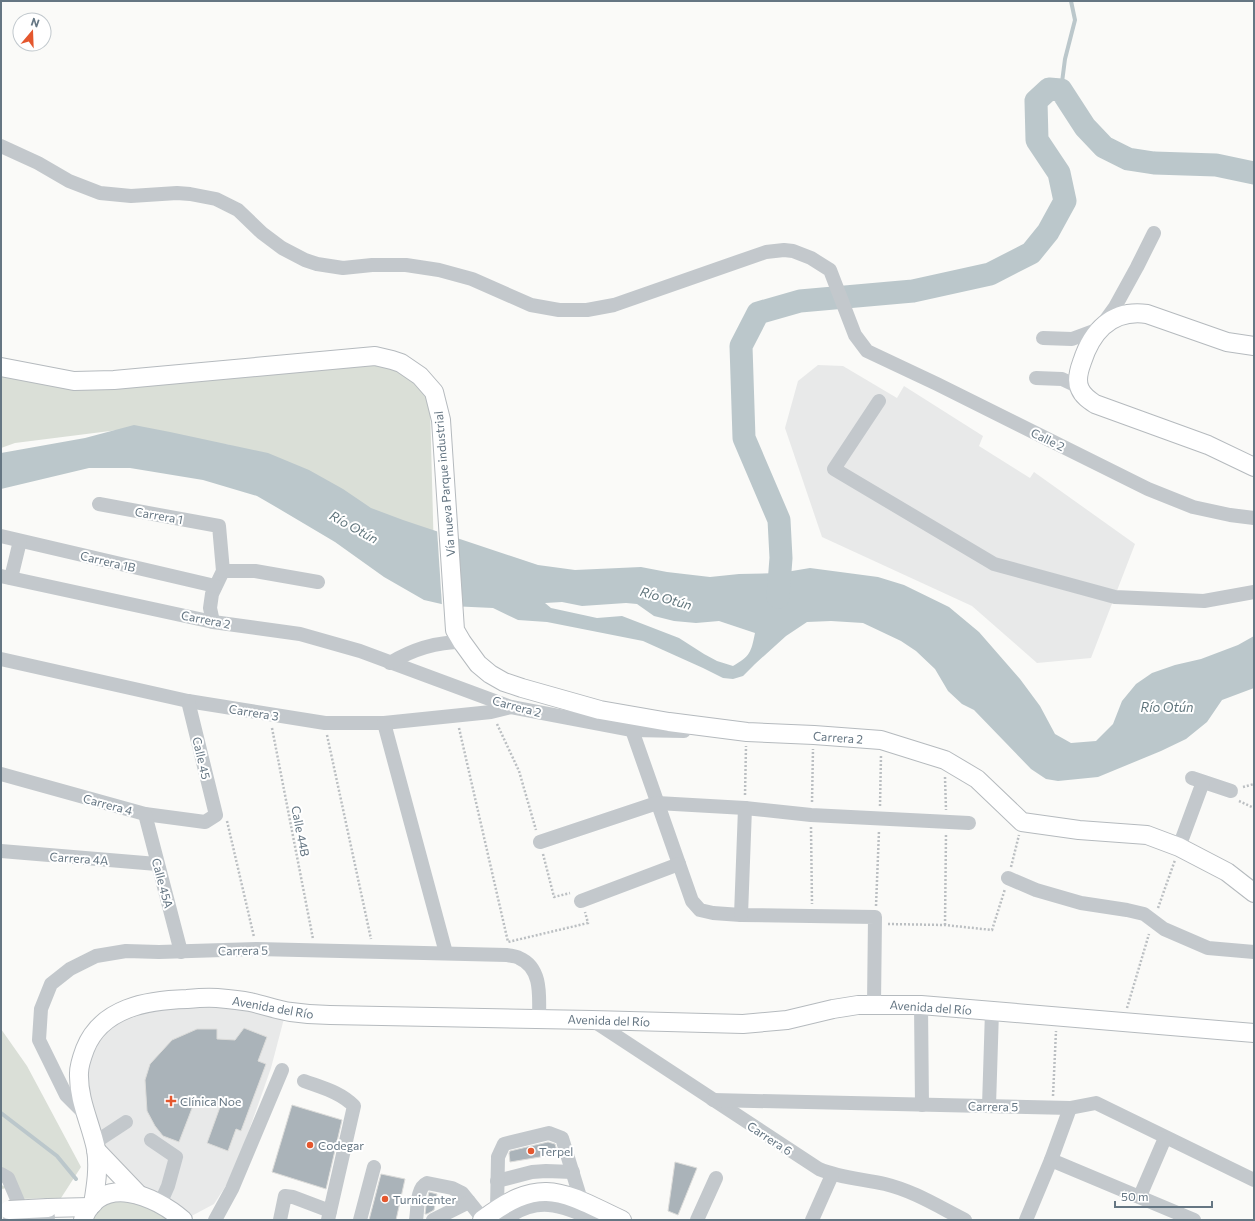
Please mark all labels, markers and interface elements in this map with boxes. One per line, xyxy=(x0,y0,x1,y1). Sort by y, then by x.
north arrow xyxy=(12,12,52,52)
text: N xyxy=(29,15,41,30)
street label: Vía nueva Parque industrial xyxy=(431,411,457,557)
street label: Calle 2 xyxy=(1029,425,1068,453)
street label: Carrera 1 xyxy=(134,504,184,526)
water label: Río Otún xyxy=(327,507,381,547)
street label: Carrera 1B xyxy=(79,548,137,574)
water label: Río Otún xyxy=(638,583,694,613)
street label: Carrera 2 xyxy=(180,607,232,631)
street label: Carrera 2 xyxy=(491,693,543,719)
water label: Río Otún xyxy=(1141,699,1193,715)
street label: Carrera 3 xyxy=(228,701,280,723)
street label: Carrera 2 xyxy=(813,728,864,746)
street label: Calle 45 xyxy=(190,735,214,781)
street label: Carrera 4 xyxy=(82,791,134,817)
street label: Calle 44B xyxy=(289,804,313,858)
street label: Carrera 4A xyxy=(49,849,109,867)
street label: Calle 45A xyxy=(150,856,176,910)
street label: Carrera 5 xyxy=(218,943,268,957)
street label: Avenida del Río xyxy=(231,993,315,1021)
street label: Avenida del Río xyxy=(889,997,973,1017)
street label: Avenida del Río xyxy=(568,1012,650,1028)
place label: Clínica Noe xyxy=(180,1094,241,1108)
marker: Clínica Noe xyxy=(165,1095,177,1107)
street label: Carrera 5 xyxy=(968,1099,1018,1113)
street label: Carrera 6 xyxy=(745,1118,795,1158)
place label: Codegar xyxy=(318,1138,364,1152)
marker: Codegar xyxy=(305,1140,315,1150)
place label: Terpel xyxy=(539,1144,573,1158)
marker: Terpel xyxy=(526,1146,536,1156)
scale bar xyxy=(1115,1183,1212,1209)
text: 50 m xyxy=(1121,1189,1149,1203)
place label: Turnicenter xyxy=(393,1192,456,1206)
marker: Turnicenter xyxy=(380,1194,390,1204)

